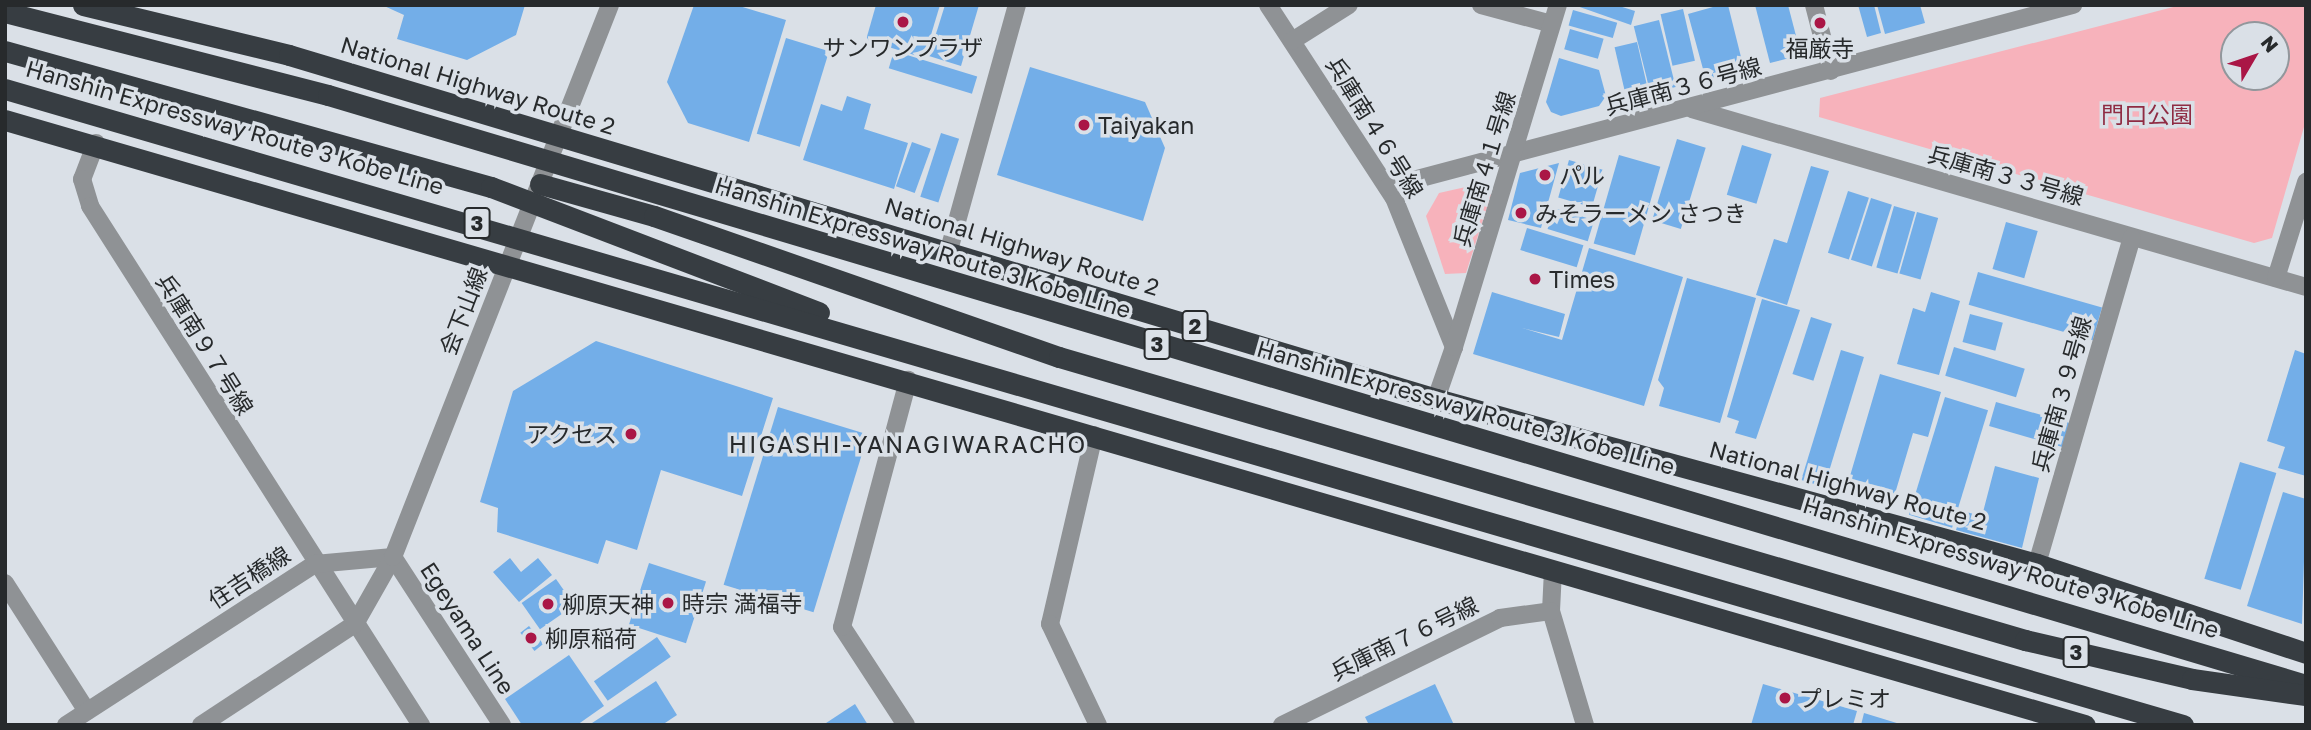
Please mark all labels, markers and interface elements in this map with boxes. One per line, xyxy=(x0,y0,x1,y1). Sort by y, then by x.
marker: サンワンプラザ xyxy=(895,14,911,30)
marker: 福厳寺 xyxy=(1812,15,1828,31)
north arrow xyxy=(2220,21,2290,91)
street label: National Highway Route 2 xyxy=(337,30,619,140)
text: N xyxy=(2257,31,2284,57)
place label: サンワンプラザ xyxy=(823,33,983,61)
place label: 福厳寺 xyxy=(1786,34,1854,62)
street label: 兵庫南４６号線 xyxy=(1321,51,1429,203)
street label: 兵庫南３６号線 xyxy=(1602,52,1764,120)
street label: Hanshin Expressway Route 3 Kobe Line xyxy=(23,54,447,200)
street label: 兵庫南４１号線 xyxy=(1447,88,1521,250)
park label: 門口公園 xyxy=(2101,100,2193,128)
place label: Taiyakan xyxy=(1098,111,1194,139)
marker: Taiyakan xyxy=(1076,117,1092,133)
street label: 兵庫南３３号線 xyxy=(1925,140,2087,210)
place label: パル xyxy=(1559,161,1605,189)
marker: パル xyxy=(1537,167,1553,183)
street label: Hanshin Expressway Route 3 Kobe Line xyxy=(712,170,1134,324)
street label: National Highway Route 2 xyxy=(881,191,1163,301)
place label: みそラーメン さつき xyxy=(1535,199,1748,227)
marker: みそラーメン さつき xyxy=(1513,205,1529,221)
road number: 3 xyxy=(463,206,491,241)
street label: 会下山線 xyxy=(434,263,492,359)
place label: Times xyxy=(1549,265,1615,293)
street label: 兵庫南９７号線 xyxy=(151,268,259,420)
marker: Times xyxy=(1527,271,1543,287)
road number: 2 xyxy=(1181,308,1209,344)
street label: 兵庫南３９号線 xyxy=(2026,313,2096,475)
road number: 3 xyxy=(1143,326,1171,362)
street label: Hanshin Expressway Route 3 Kobe Line xyxy=(1254,334,1678,480)
place label: アクセス xyxy=(525,420,617,448)
marker: アクセス xyxy=(623,426,639,442)
district label: HIGASHI-YANAGIWARACHO xyxy=(731,430,1085,458)
street label: National Highway Route 2 xyxy=(1707,435,1989,535)
street label: Hanshin Expressway Route 3 Kobe Line xyxy=(1800,490,2222,644)
street label: 住吉橋線 xyxy=(203,540,295,614)
street label: Egeyama Line xyxy=(415,557,521,699)
place label: 時宗 満福寺 xyxy=(682,589,803,617)
place label: 柳原天神 xyxy=(562,590,654,618)
street label: 兵庫南７６号線 xyxy=(1326,590,1482,686)
marker: 時宗 満福寺 xyxy=(660,595,676,611)
marker: 柳原天神 xyxy=(540,596,556,612)
place label: 柳原稲荷 xyxy=(545,624,637,652)
marker: 柳原稲荷 xyxy=(523,630,539,646)
road number: 3 xyxy=(2062,634,2090,670)
place label: プレミオ xyxy=(1799,684,1891,712)
marker: プレミオ xyxy=(1777,690,1793,706)

